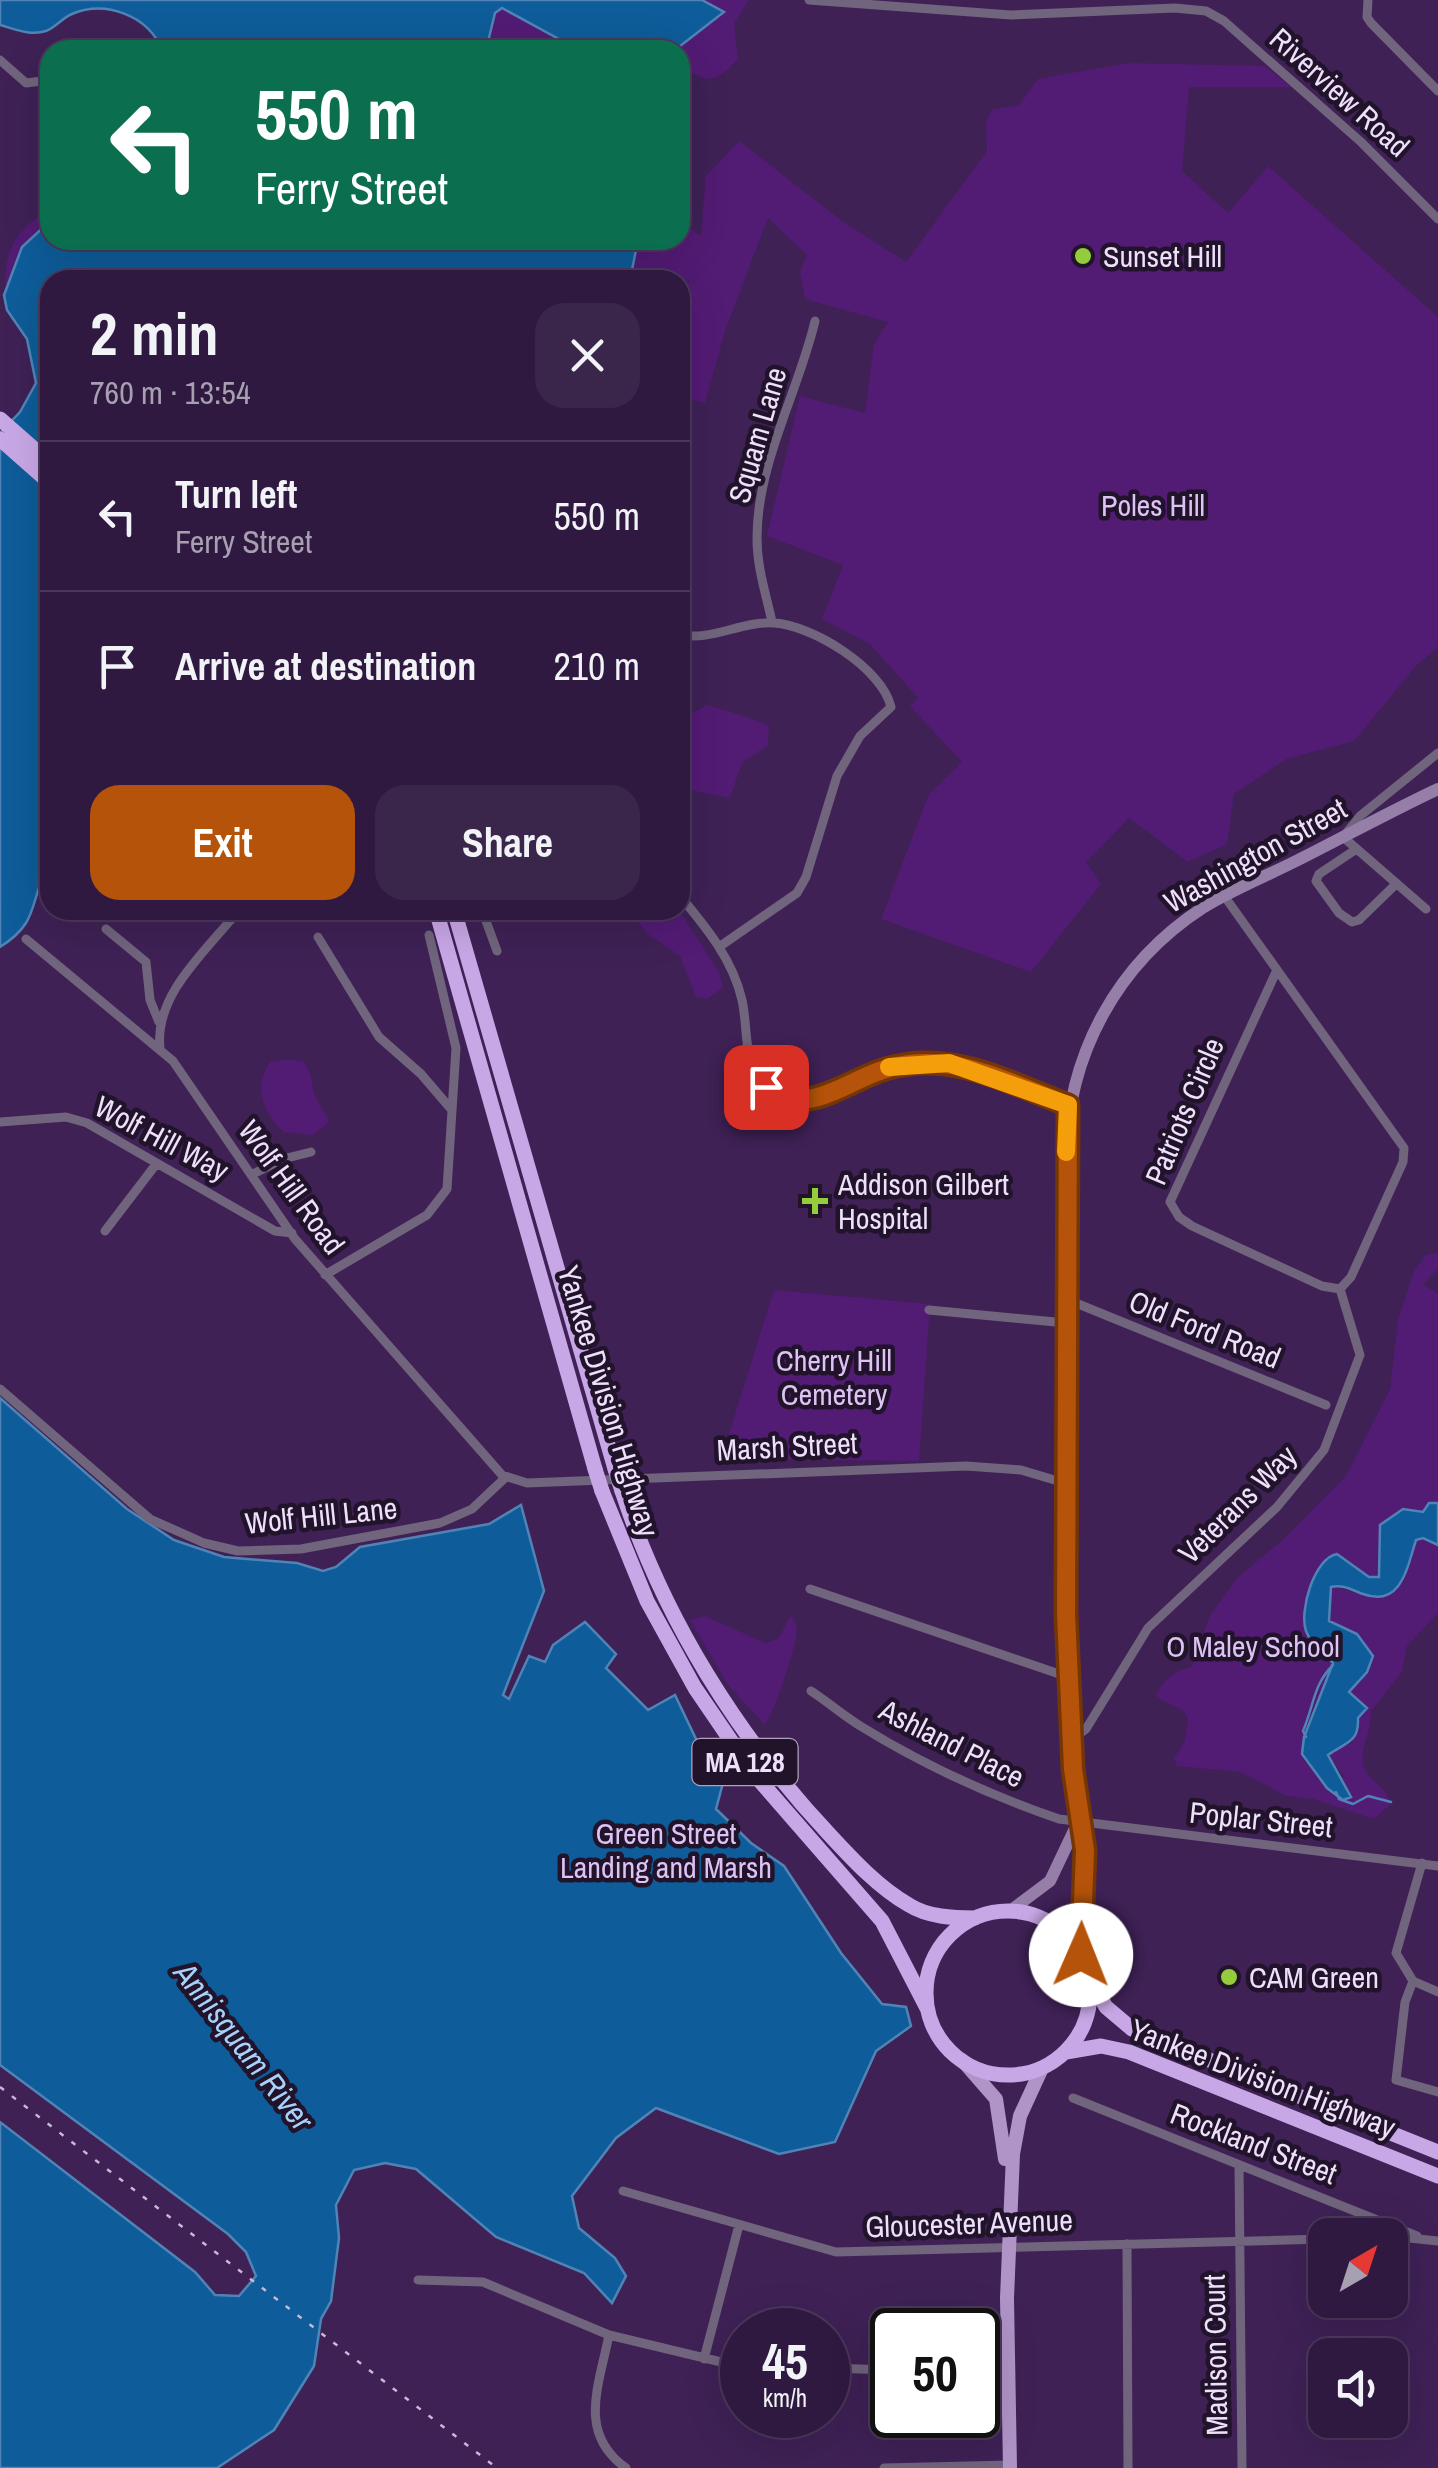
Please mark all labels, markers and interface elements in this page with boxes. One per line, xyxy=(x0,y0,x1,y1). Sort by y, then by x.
street label: Riverview Road xyxy=(1262,19,1418,165)
text: 550 m xyxy=(255,67,418,161)
icon: left xyxy=(90,80,220,210)
text: Ferry Street xyxy=(255,157,448,218)
place label: Sunset Hill xyxy=(1103,236,1222,276)
marker: Sunset Hill xyxy=(1072,245,1094,267)
text: 2 min xyxy=(90,293,219,374)
button: close xyxy=(535,303,640,408)
street label: Squam Lane xyxy=(719,362,795,508)
text: 760 m · 13:54 xyxy=(90,371,250,414)
text: Turn left xyxy=(175,469,297,520)
park label: Poles Hill xyxy=(1101,485,1205,525)
icon: left xyxy=(90,489,145,544)
text: 550 m xyxy=(553,491,640,542)
text: Ferry Street xyxy=(175,520,312,563)
icon: arrive xyxy=(90,639,145,694)
text: Arrive at destination xyxy=(175,641,476,692)
text: 210 m xyxy=(553,641,640,692)
button: Exit xyxy=(90,785,355,900)
button: Share xyxy=(375,785,640,900)
street label: Washington Street xyxy=(1157,788,1354,922)
street label: Patriots Circle xyxy=(1135,1031,1233,1191)
pin xyxy=(724,1045,809,1130)
icon: arrive xyxy=(739,1060,794,1115)
street label: Wolf Hill Way xyxy=(88,1086,237,1190)
street label: Wolf Hill Road xyxy=(230,1112,354,1262)
place label: Addison Gilbert Hospital xyxy=(837,1164,1009,1238)
marker: Addison Gilbert Hospital xyxy=(802,1188,828,1214)
street label: Yankee Division Highway xyxy=(549,1261,669,1542)
street label: Old Ford Road xyxy=(1123,1280,1287,1378)
park label: Cherry Hill Cemetery xyxy=(776,1340,892,1414)
street label: Marsh Street xyxy=(716,1422,859,1470)
street label: Veterans Way xyxy=(1169,1436,1305,1572)
street label: Wolf Hill Lane xyxy=(243,1487,399,1543)
park label: O Maley School xyxy=(1166,1626,1340,1666)
street label: Ashland Place xyxy=(872,1689,1031,1797)
road number: MA 128 xyxy=(692,1739,798,1785)
street label: Poplar Street xyxy=(1188,1792,1335,1846)
park label: Green Street Landing and Marsh xyxy=(560,1813,772,1887)
position arrow xyxy=(1029,1903,1133,2007)
water label: Annisquam River xyxy=(163,1951,324,2140)
place label: CAM Green xyxy=(1249,1957,1379,1997)
marker: CAM Green xyxy=(1218,1966,1240,1988)
street label: Yankee Division Highway xyxy=(1125,2009,1402,2147)
street label: Rockland Street xyxy=(1165,2093,1343,2193)
street label: Gloucester Avenue xyxy=(865,2199,1073,2247)
north arrow xyxy=(1308,2218,1408,2318)
map controls xyxy=(1308,2218,1408,2438)
street label: Madison Court xyxy=(1194,2274,1236,2436)
speed limit sign: 50 xyxy=(870,2308,1000,2438)
text: 45 xyxy=(762,2327,808,2395)
button: sound xyxy=(1308,2338,1408,2438)
text: km/h xyxy=(763,2381,807,2415)

